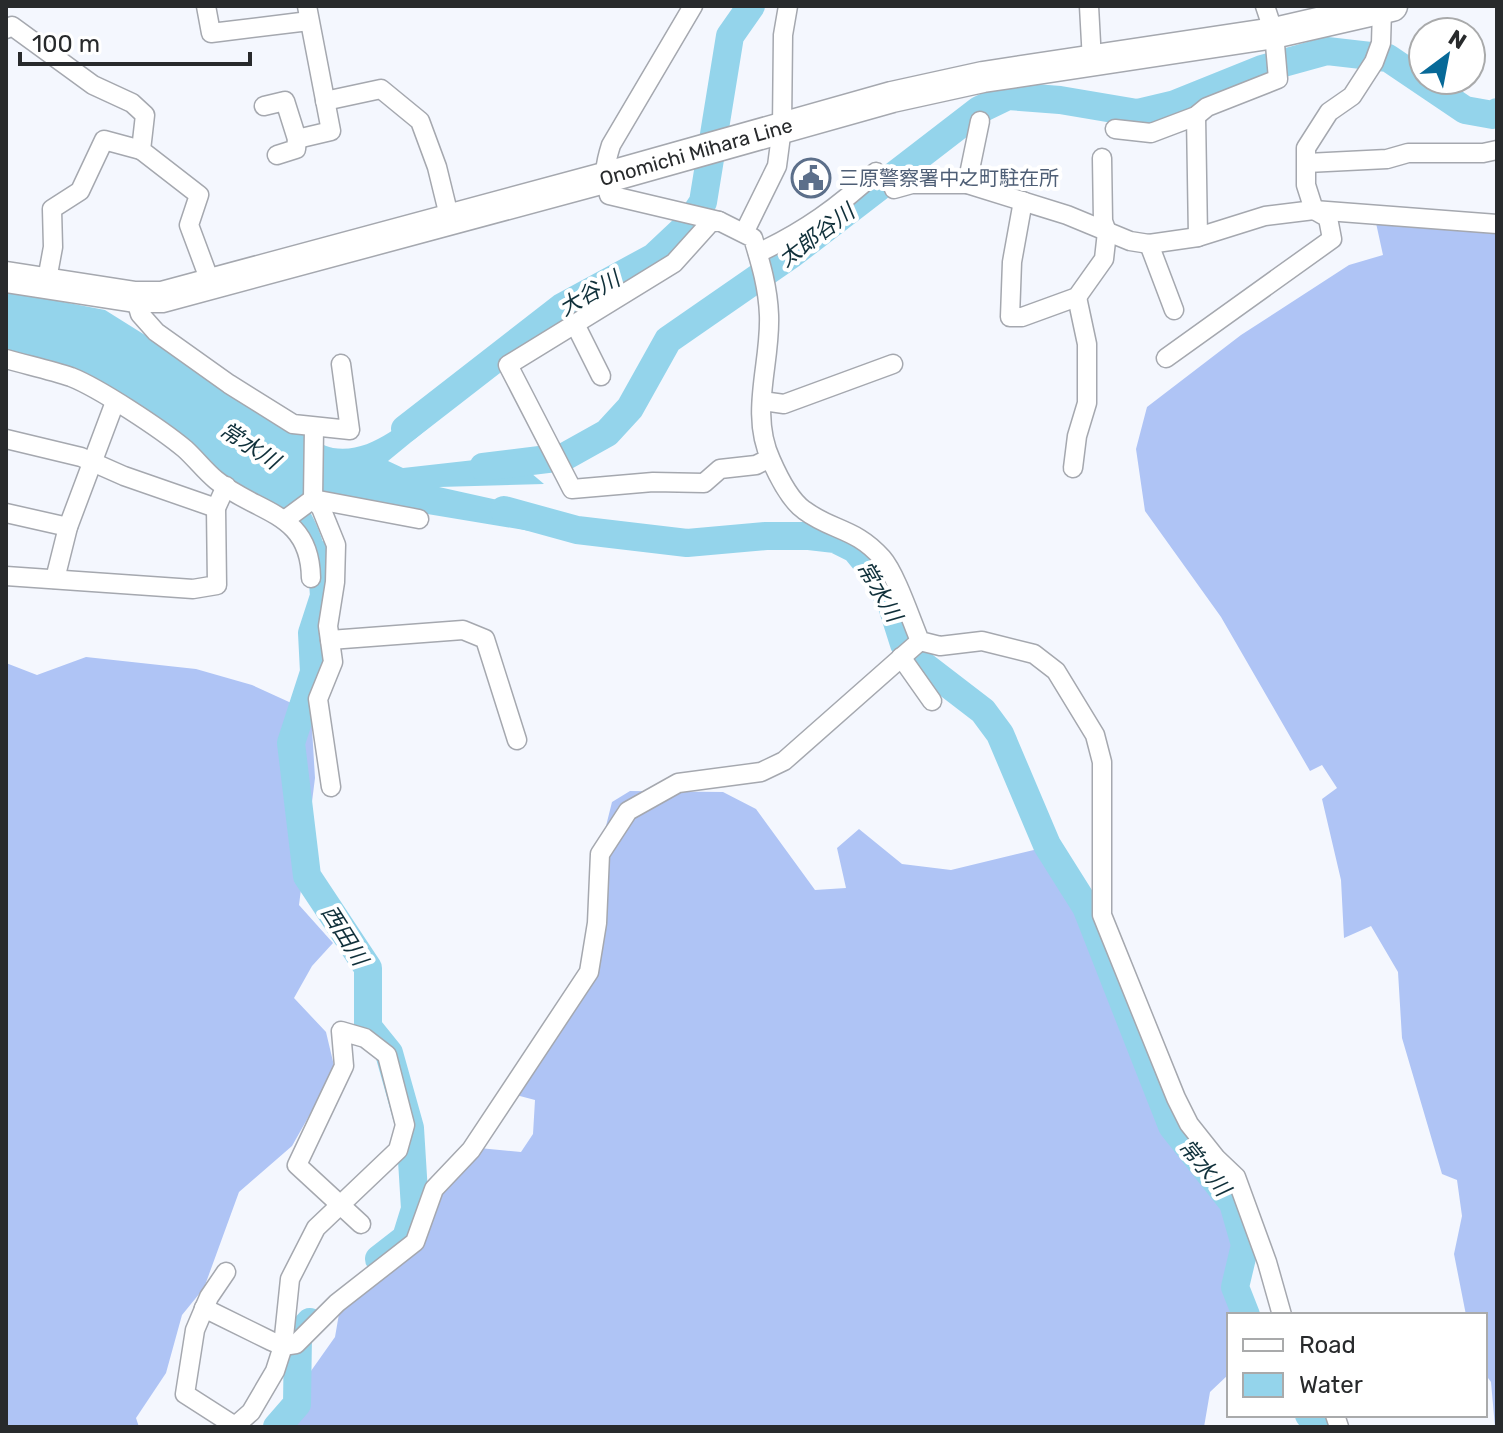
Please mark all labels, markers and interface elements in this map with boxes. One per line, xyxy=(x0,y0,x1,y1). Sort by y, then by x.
scale bar xyxy=(20,16,250,66)
north arrow xyxy=(1407,16,1487,96)
text: N xyxy=(1443,24,1471,55)
text: 100 m xyxy=(32,30,100,58)
street label: Onomichi Mihara Line xyxy=(597,113,795,191)
public building icon: 三原警察署中之町駐在所 xyxy=(790,157,832,199)
place label: 三原警察署中之町駐在所 xyxy=(839,166,1059,190)
water label: 太郎谷川 xyxy=(773,197,861,273)
water label: 大谷川 xyxy=(554,264,626,322)
water label: 常水川 xyxy=(215,416,286,476)
water label: 常水川 xyxy=(851,556,909,628)
water label: 西田川 xyxy=(316,900,375,972)
water label: 常水川 xyxy=(1173,1133,1237,1203)
legend xyxy=(1227,1313,1487,1417)
text: Road xyxy=(1299,1331,1356,1359)
text: Water xyxy=(1299,1371,1363,1399)

